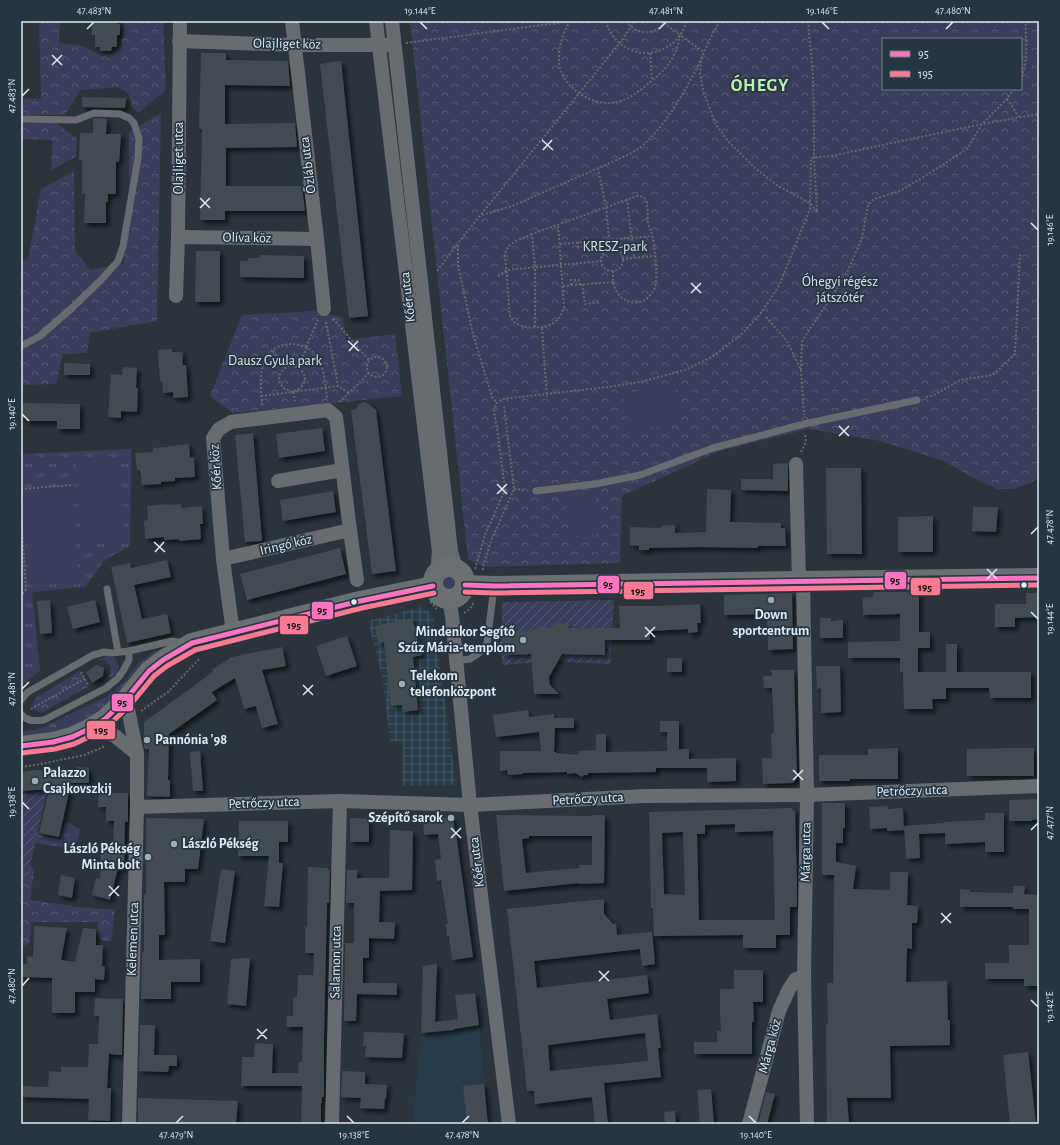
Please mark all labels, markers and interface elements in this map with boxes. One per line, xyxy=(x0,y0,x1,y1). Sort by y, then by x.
text: 47.483°N xyxy=(77,6,111,16)
text: 19.144°E xyxy=(404,6,436,16)
text: 47.481°N xyxy=(649,6,683,16)
text: 19.146°E xyxy=(806,6,838,16)
text: 47.480°N xyxy=(935,6,971,16)
street label: Olajliget köz xyxy=(253,36,321,52)
legend xyxy=(882,38,1022,90)
text: 95 xyxy=(918,48,929,60)
text: 195 xyxy=(918,68,933,80)
district label: ÓHEGY xyxy=(731,74,789,95)
text: 47.483°N xyxy=(7,79,17,113)
street label: Olajliget utca xyxy=(172,121,186,194)
street label: Őzláb utca xyxy=(296,135,318,194)
text: 19.146°E xyxy=(1045,214,1055,246)
street label: Olíva köz xyxy=(222,231,272,245)
park label: KRESZ-park xyxy=(583,240,648,254)
street label: Kőér utca xyxy=(398,270,418,323)
park label: Óhegyi régész játszótér xyxy=(802,272,878,305)
park label: Dausz Gyula park xyxy=(228,354,322,368)
text: 19.140°E xyxy=(7,398,17,430)
street label: Kőér köz xyxy=(207,443,225,490)
text: 47.478°N xyxy=(1045,510,1055,544)
street label: Iringó köz xyxy=(258,532,314,558)
line badge: 95 xyxy=(884,571,907,590)
line badge: 95 xyxy=(597,575,620,594)
text: 95 xyxy=(890,575,900,586)
line badge: 195 xyxy=(910,577,941,596)
text: 95 xyxy=(603,579,613,590)
unlabelled marker xyxy=(1019,580,1029,590)
line badge: 195 xyxy=(623,581,654,600)
text: 195 xyxy=(918,582,932,593)
text: 195 xyxy=(631,586,645,597)
marker: Down sportcentrum xyxy=(766,595,776,605)
unlabelled marker xyxy=(349,597,359,607)
line badge: 95 xyxy=(311,601,334,620)
text: 19.144°E xyxy=(1045,603,1055,635)
text: 95 xyxy=(317,605,327,616)
place label: Down sportcentrum xyxy=(733,608,809,638)
line badge: 195 xyxy=(279,615,309,635)
text: 195 xyxy=(287,620,301,631)
place label: Mindenkor Segítő Szűz Mária-templom xyxy=(398,625,515,655)
marker: Mindenkor Segítő Szűz Mária-templom xyxy=(518,635,528,645)
place label: Telekom telefonközpont xyxy=(410,669,496,699)
text: 47.481°N xyxy=(7,672,17,706)
marker: Telekom telefonközpont xyxy=(397,679,407,689)
line badge: 95 xyxy=(111,693,134,712)
text: 95 xyxy=(117,697,127,708)
line badge: 195 xyxy=(86,720,116,740)
text: 195 xyxy=(94,725,108,736)
place label: Pannónia '98 xyxy=(155,733,227,747)
marker: Pannónia '98 xyxy=(142,735,152,745)
place label: Palazzo Csajkovszkij xyxy=(43,766,112,796)
marker: Palazzo Csajkovszkij xyxy=(30,776,40,786)
street label: Petrőczy utca xyxy=(876,783,949,799)
text: 19.138°E xyxy=(7,787,17,817)
street label: Petrőczy utca xyxy=(552,790,625,808)
street label: Petrőczy utca xyxy=(228,795,301,811)
text: 47.477°N xyxy=(1045,806,1055,840)
place label: Szépítő sarok xyxy=(368,811,443,825)
marker: Szépítő sarok xyxy=(446,813,456,823)
street label: Márga utca xyxy=(798,821,814,882)
street label: Kőér utca xyxy=(467,835,487,888)
place label: László Pékség xyxy=(182,837,259,851)
marker: László Pékség xyxy=(169,839,179,849)
place label: László Pékség Minta bolt xyxy=(64,842,141,872)
marker: László Pékség Minta bolt xyxy=(143,852,153,862)
street label: Kelemen utca xyxy=(125,901,141,976)
street label: Salamon utca xyxy=(328,925,344,999)
text: 47.480°N xyxy=(7,968,17,1004)
text: 19.142°E xyxy=(1045,991,1055,1022)
street label: Márga köz xyxy=(756,1017,784,1075)
text: 47.479°N xyxy=(159,1130,193,1140)
text: 19.138°E xyxy=(339,1130,369,1140)
text: 47.478°N xyxy=(445,1130,479,1140)
text: 19.140°E xyxy=(740,1130,772,1140)

